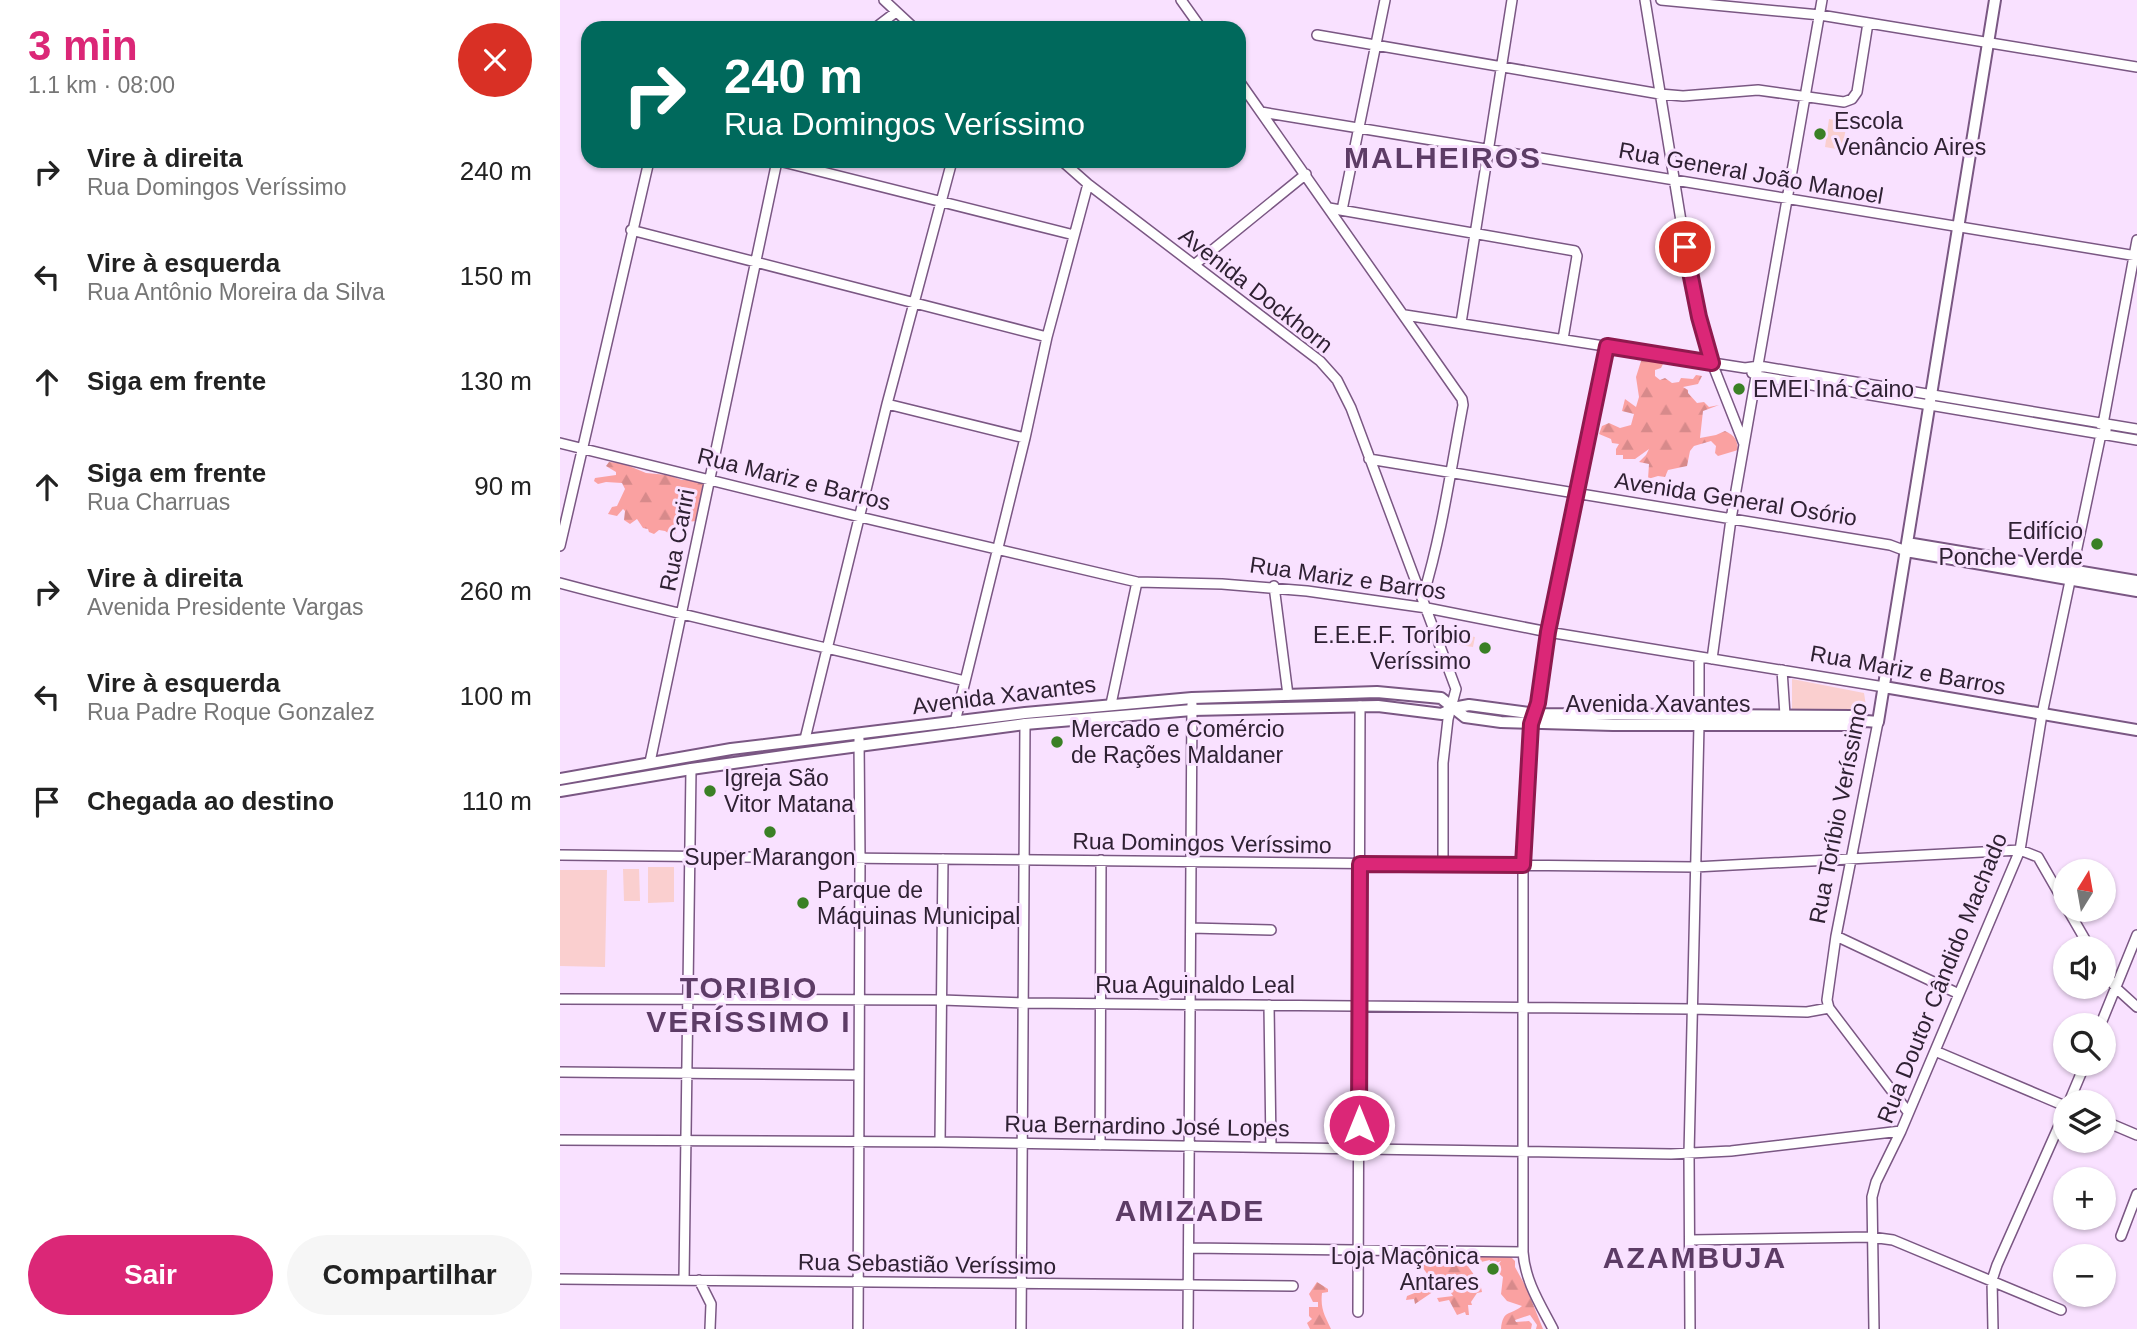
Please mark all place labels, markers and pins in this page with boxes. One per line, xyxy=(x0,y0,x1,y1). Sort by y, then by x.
place label: Escola Venâncio Aires xyxy=(1834,108,1986,160)
marker: Escola Venâncio Aires xyxy=(1812,126,1828,142)
pin xyxy=(1655,217,1715,277)
place label: EMEI Iná Caino xyxy=(1753,376,1914,402)
marker: EMEI Iná Caino xyxy=(1731,381,1747,397)
place label: Edifício Ponche Verde xyxy=(1938,518,2083,570)
marker: Edifício Ponche Verde xyxy=(2089,536,2105,552)
place label: E.E.E.F. Toríbio Veríssimo xyxy=(1313,622,1471,674)
marker: E.E.E.F. Toríbio Veríssimo xyxy=(1477,640,1493,656)
place label: Mercado e Comércio de Rações Maldaner xyxy=(1071,716,1284,768)
marker: Mercado e Comércio de Rações Maldaner xyxy=(1049,734,1065,750)
place label: Igreja São Vitor Matana xyxy=(724,765,854,817)
marker: Igreja São Vitor Matana xyxy=(702,783,718,799)
marker: Super Marangon xyxy=(762,824,778,840)
place label: Super Marangon xyxy=(684,844,856,870)
place label: Parque de Máquinas Municipal xyxy=(817,877,1020,929)
marker: Parque de Máquinas Municipal xyxy=(795,895,811,911)
place label: Loja Maçônica Antares xyxy=(1331,1243,1479,1295)
marker: Loja Maçônica Antares xyxy=(1485,1261,1501,1277)

